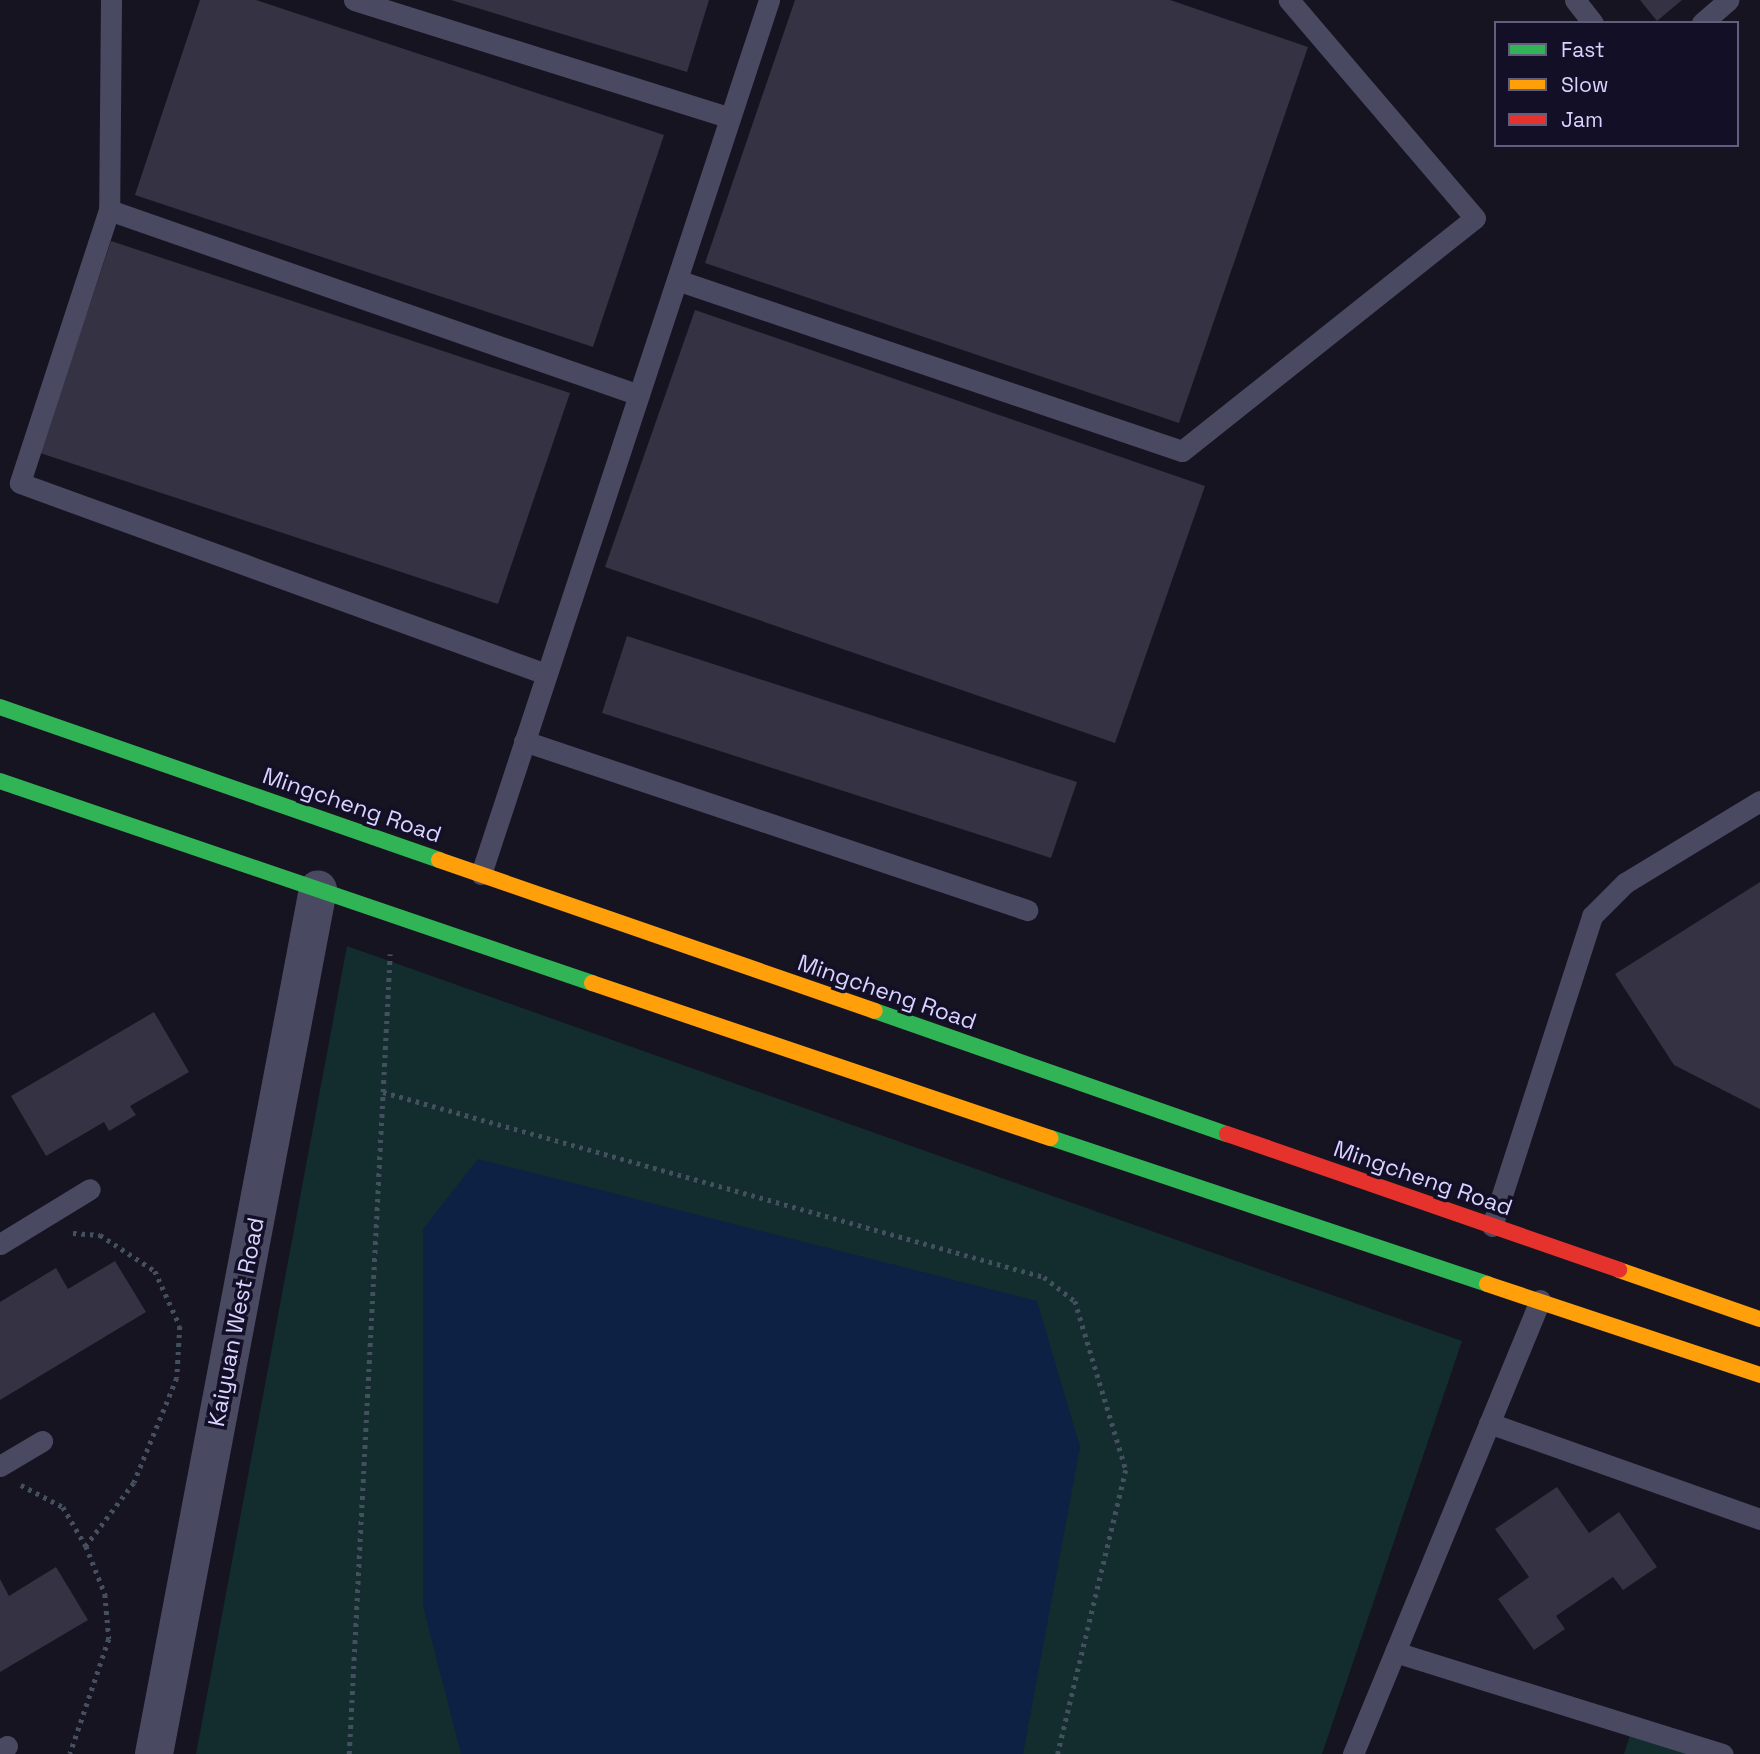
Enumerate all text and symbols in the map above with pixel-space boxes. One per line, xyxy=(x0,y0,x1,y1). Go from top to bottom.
legend xyxy=(1494,21,1739,147)
text: Fast xyxy=(1561,36,1605,63)
text: Slow xyxy=(1561,71,1609,98)
text: Jam xyxy=(1561,106,1603,133)
street label: Mingcheng Road xyxy=(259,761,445,849)
street label: Mingcheng Road xyxy=(794,948,980,1036)
street label: Mingcheng Road xyxy=(1330,1134,1516,1222)
street label: Kaiyuan West Road xyxy=(202,1215,270,1429)

